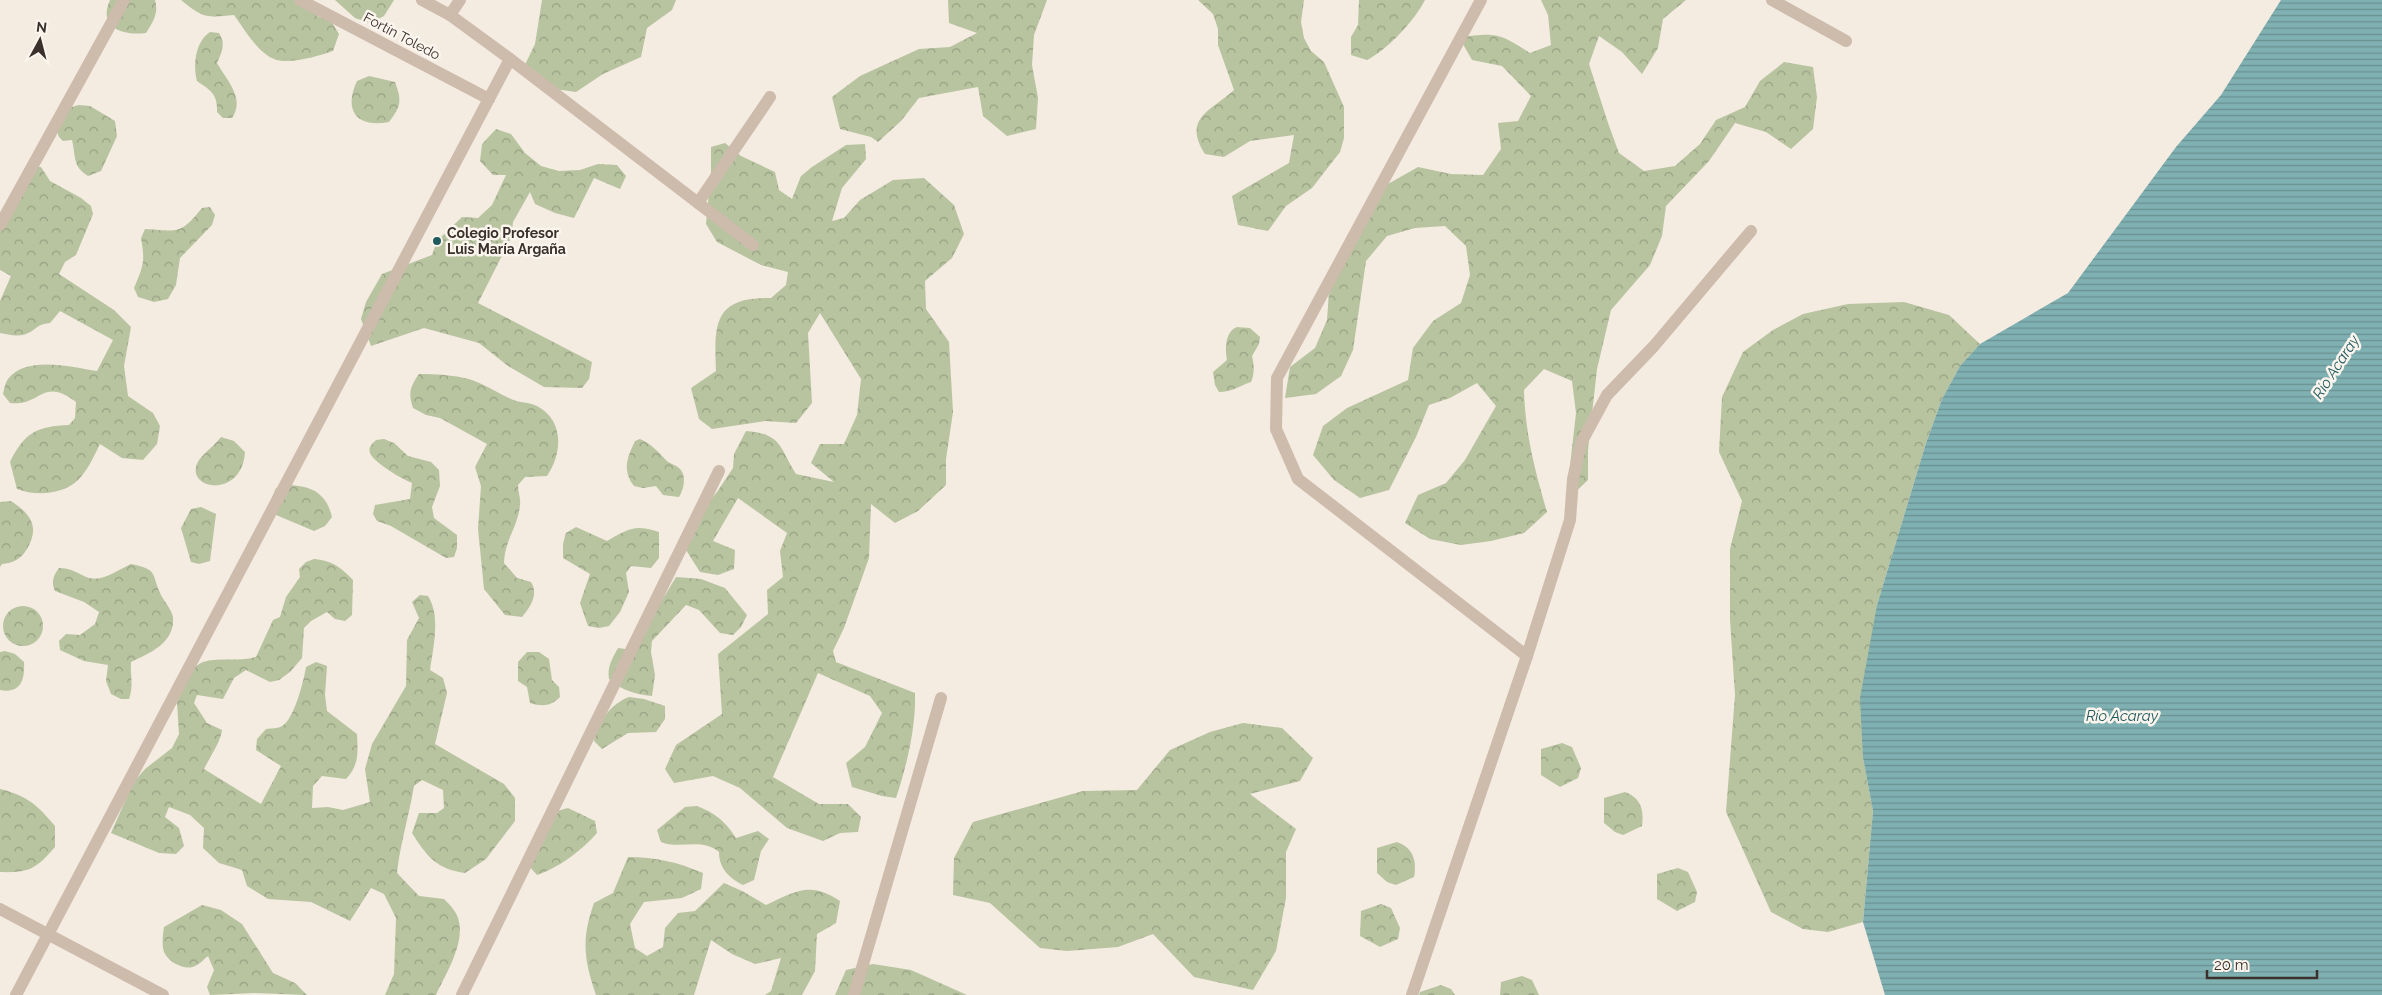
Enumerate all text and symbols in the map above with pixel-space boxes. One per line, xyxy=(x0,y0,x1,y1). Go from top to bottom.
street label: Fortín Toledo xyxy=(361,9,443,63)
north arrow xyxy=(15,15,65,65)
text: N xyxy=(35,19,48,36)
place label: Colegio Profesor Luis María Argaña xyxy=(447,225,566,257)
marker: Colegio Profesor Luis María Argaña xyxy=(431,235,443,247)
water label: Río Acaray xyxy=(2309,331,2364,402)
water label: Río Acaray xyxy=(2086,707,2159,725)
scale bar xyxy=(2207,948,2317,980)
text: 20 m xyxy=(2214,956,2249,974)

